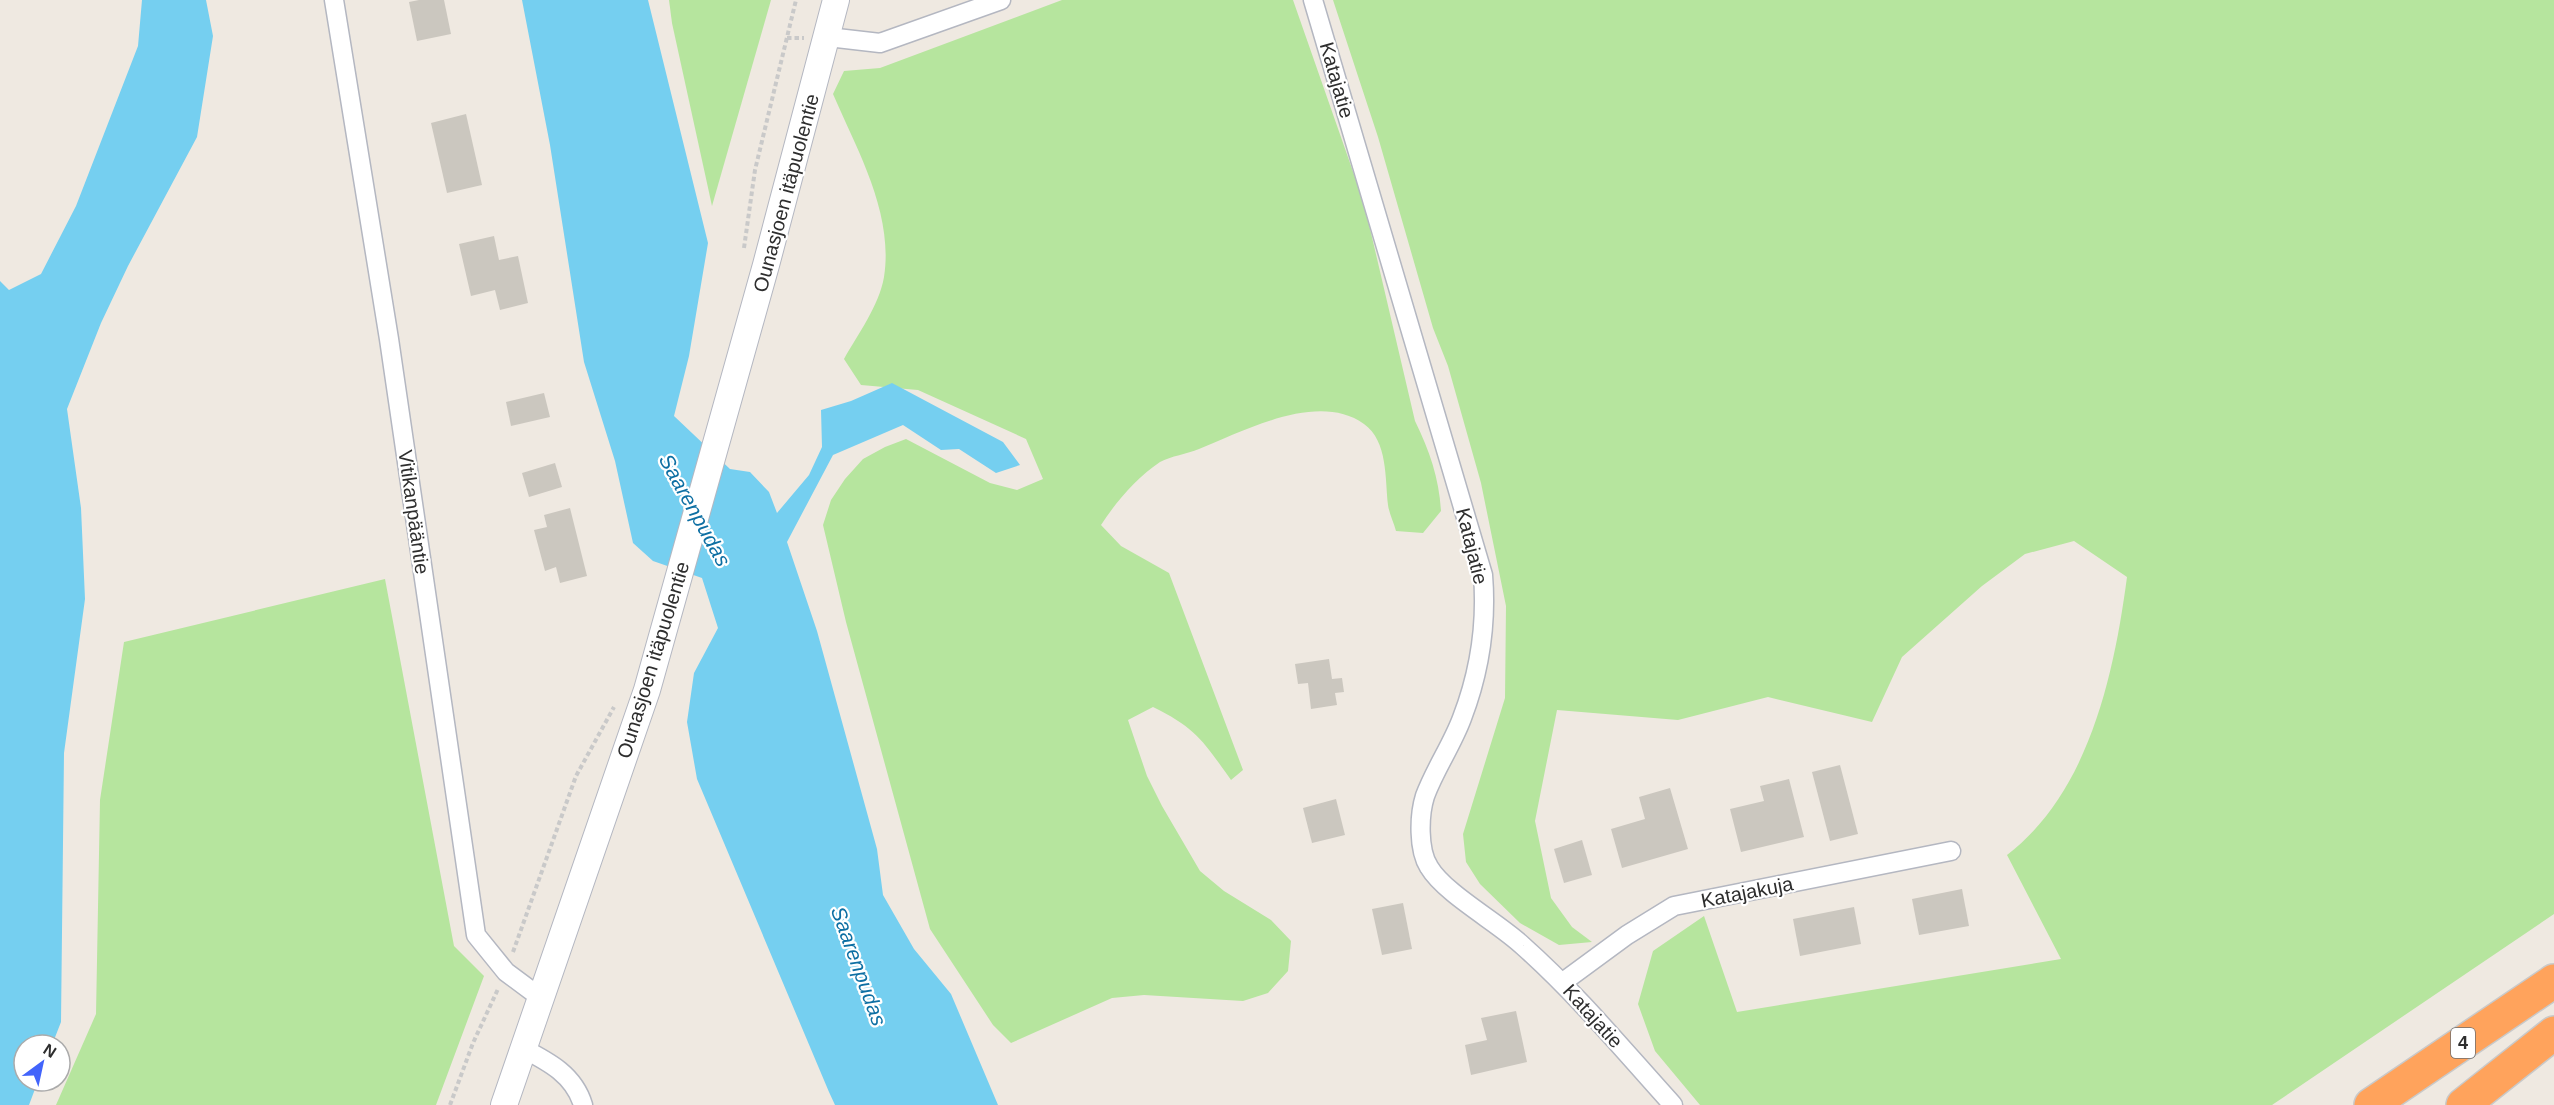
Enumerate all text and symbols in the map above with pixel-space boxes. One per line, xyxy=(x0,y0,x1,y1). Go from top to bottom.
street label: Katajatie xyxy=(1316,40,1358,120)
street label: Ounasjoen itäpuolentie xyxy=(749,91,823,295)
street label: Vitikanpääntie xyxy=(394,448,434,576)
water label: Saarenpudas xyxy=(655,450,736,571)
street label: Katajatie xyxy=(1452,506,1492,586)
street label: Ounasjoen itäpuolentie xyxy=(613,559,693,761)
street label: Katajakuja xyxy=(1699,872,1796,912)
water label: Saarenpudas xyxy=(827,903,891,1029)
street label: Katajatie xyxy=(1559,980,1627,1052)
road number: 4 xyxy=(2451,1028,2475,1058)
north arrow xyxy=(12,1033,72,1093)
text: N xyxy=(40,1041,59,1061)

